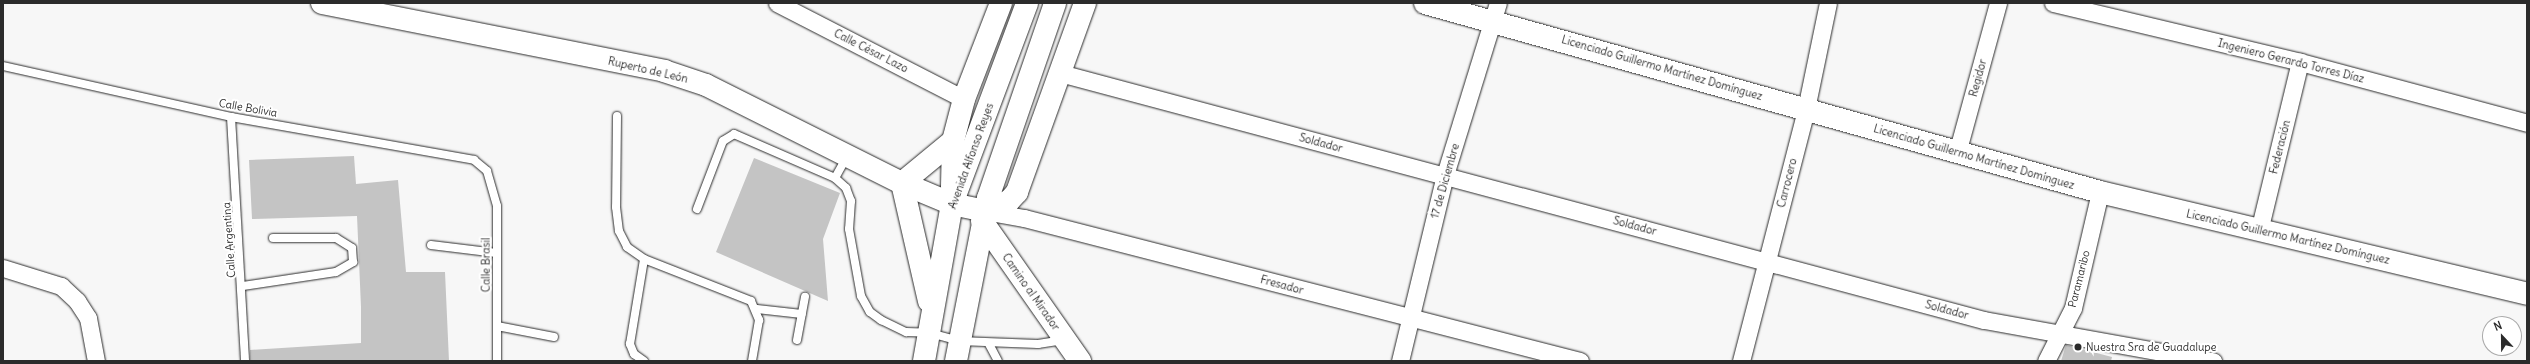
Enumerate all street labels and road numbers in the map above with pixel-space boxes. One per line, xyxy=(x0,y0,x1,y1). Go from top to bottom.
street label: Calle César Lazo xyxy=(832,27,910,75)
street label: Licenciado Guillermo Martínez Domínguez xyxy=(1560,33,1764,103)
street label: Ingeniero Gerardo Torres Díaz xyxy=(2216,36,2366,86)
street label: Ruperto de León xyxy=(607,54,689,86)
street label: Regidor xyxy=(1967,58,1989,98)
street label: Calle Bolivia xyxy=(218,96,278,120)
street label: Avenida Alfonso Reyes xyxy=(946,101,996,211)
street label: Federación xyxy=(2267,119,2293,175)
street label: Licenciado Guillermo Martínez Domínguez xyxy=(1872,122,2076,192)
street label: Soldador xyxy=(1298,131,1344,155)
street label: 17 de Diciembre xyxy=(1428,142,1462,220)
street label: Carrocero xyxy=(1775,157,1799,209)
street label: Calle Argentina xyxy=(220,202,238,278)
street label: Licenciado Guillermo Martínez Domínguez xyxy=(2185,207,2391,267)
street label: Soldador xyxy=(1612,214,1658,238)
street label: Calle Brasil xyxy=(479,238,493,292)
street label: Paramaribo xyxy=(2066,249,2092,309)
street label: Camino al Mirador xyxy=(999,251,1063,333)
street label: Fresador xyxy=(1259,273,1305,297)
street label: Soldador xyxy=(1924,298,1970,322)

